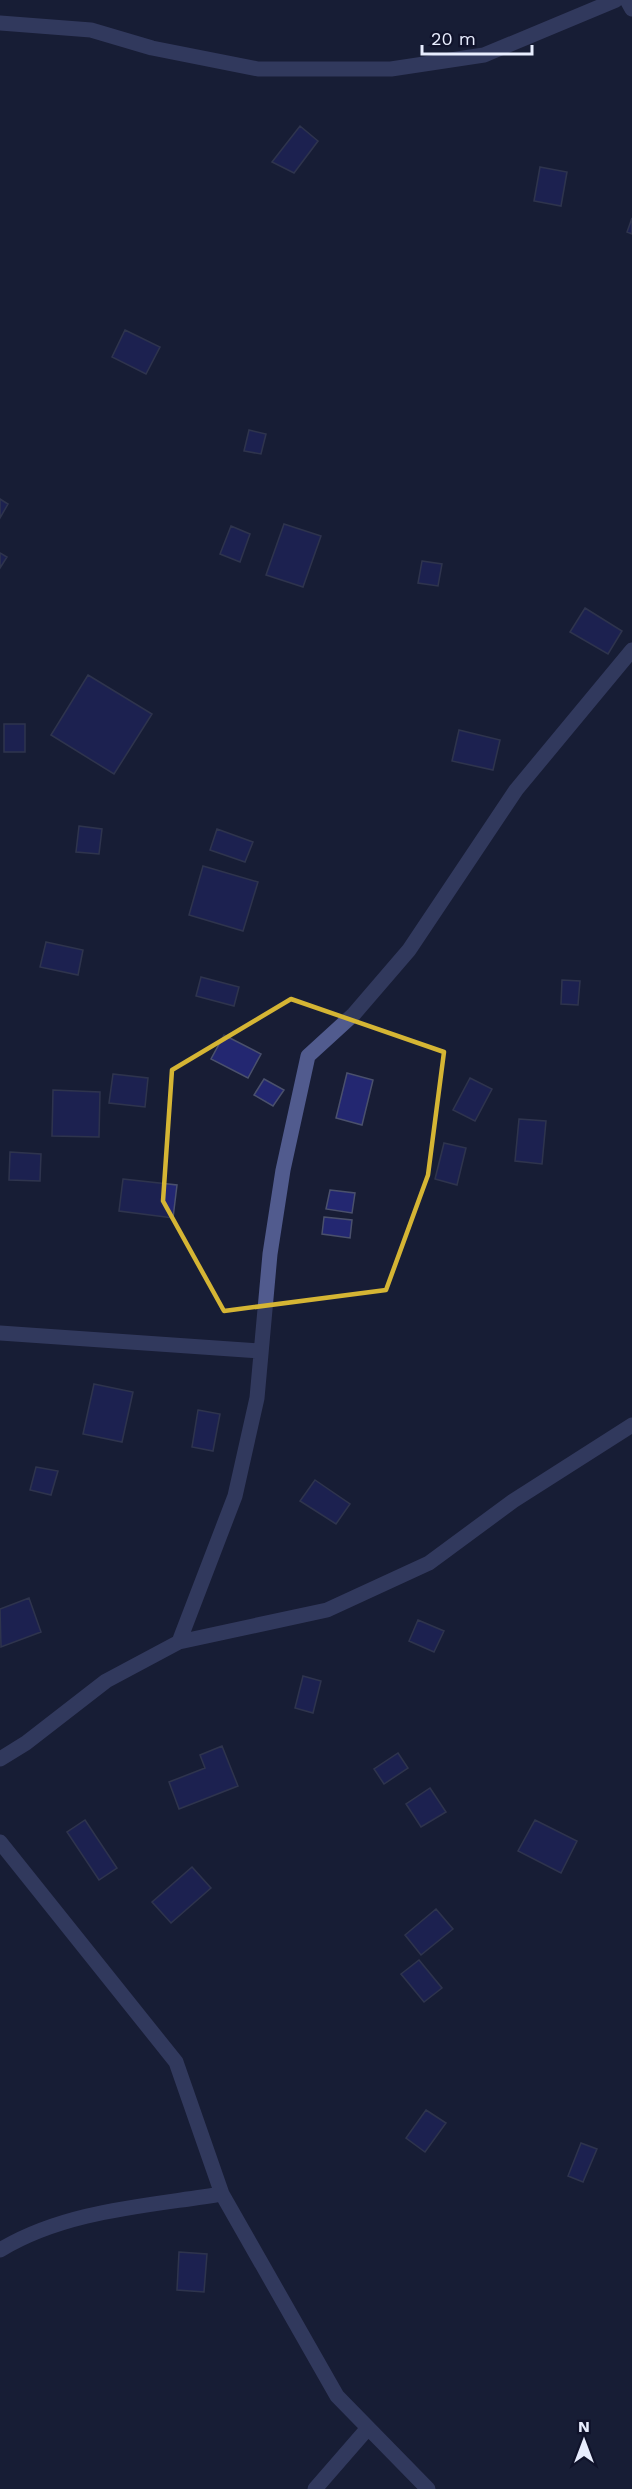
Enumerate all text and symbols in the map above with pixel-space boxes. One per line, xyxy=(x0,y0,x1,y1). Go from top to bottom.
scale bar xyxy=(422,18,532,56)
text: 20 m xyxy=(431,28,476,49)
north arrow xyxy=(554,2411,614,2471)
text: N xyxy=(578,2417,590,2436)

